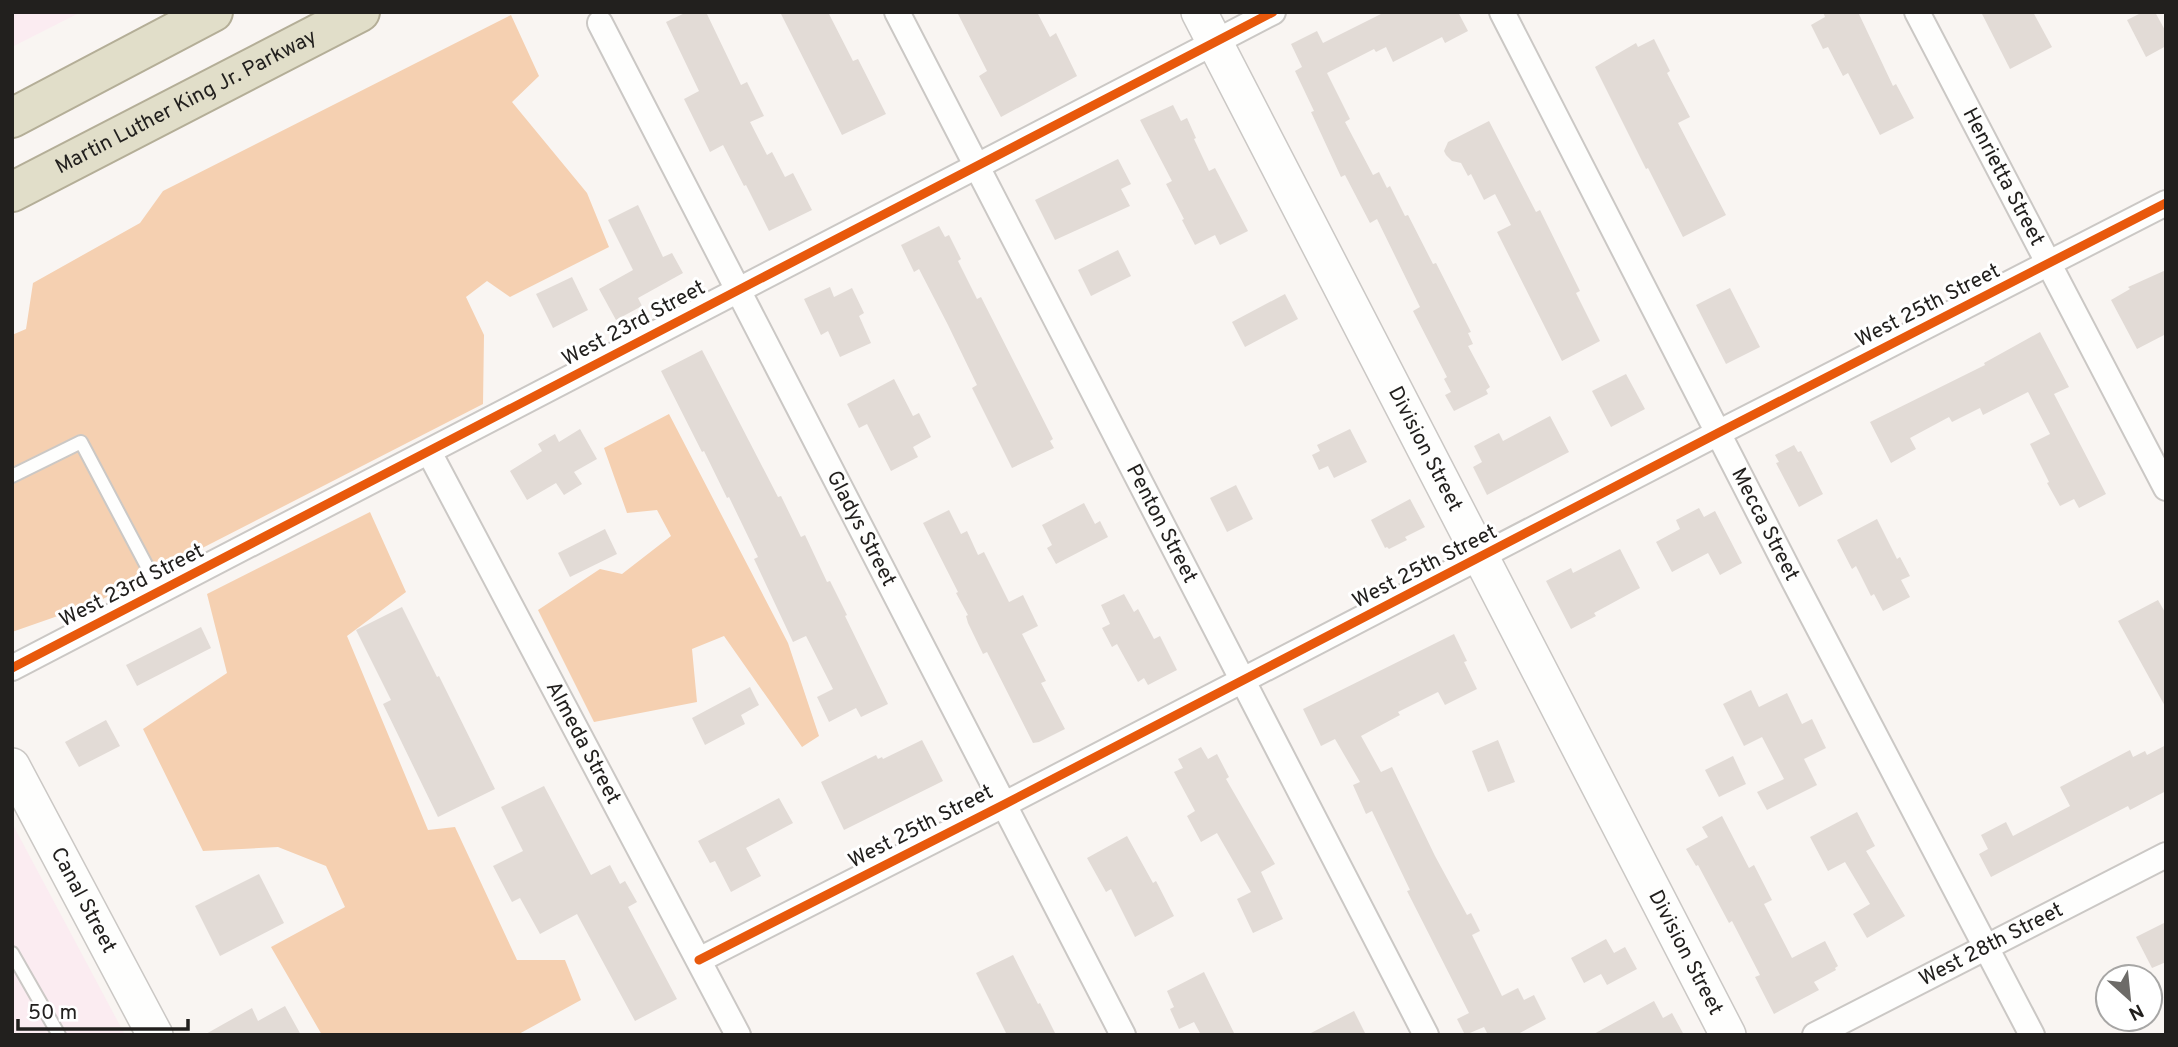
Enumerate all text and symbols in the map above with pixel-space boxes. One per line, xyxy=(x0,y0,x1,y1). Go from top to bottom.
street label: Martin Luther King Jr. Parkway xyxy=(51,23,321,181)
street label: Henrietta Street xyxy=(1956,103,2050,250)
street label: West 25th Street xyxy=(1851,258,2005,354)
street label: West 23rd Street xyxy=(558,275,710,373)
street label: Division Street xyxy=(1381,382,1469,516)
street label: Penton Street xyxy=(1120,460,1203,588)
street label: Mecca Street xyxy=(1725,463,1805,586)
street label: Gladys Street xyxy=(820,466,902,591)
street label: West 25th Street xyxy=(1348,519,1502,615)
street label: West 23rd Street xyxy=(55,538,209,634)
street label: Almeda Street xyxy=(539,677,627,809)
street label: West 25th Street xyxy=(844,779,998,875)
street label: Canal Street xyxy=(44,843,123,958)
street label: Division Street xyxy=(1642,886,1729,1020)
street label: West 28th Street xyxy=(1915,897,2068,993)
north arrow xyxy=(2094,963,2164,1033)
scale bar xyxy=(18,988,187,1032)
text: N xyxy=(2124,998,2147,1025)
text: 50 m xyxy=(28,1000,77,1027)

